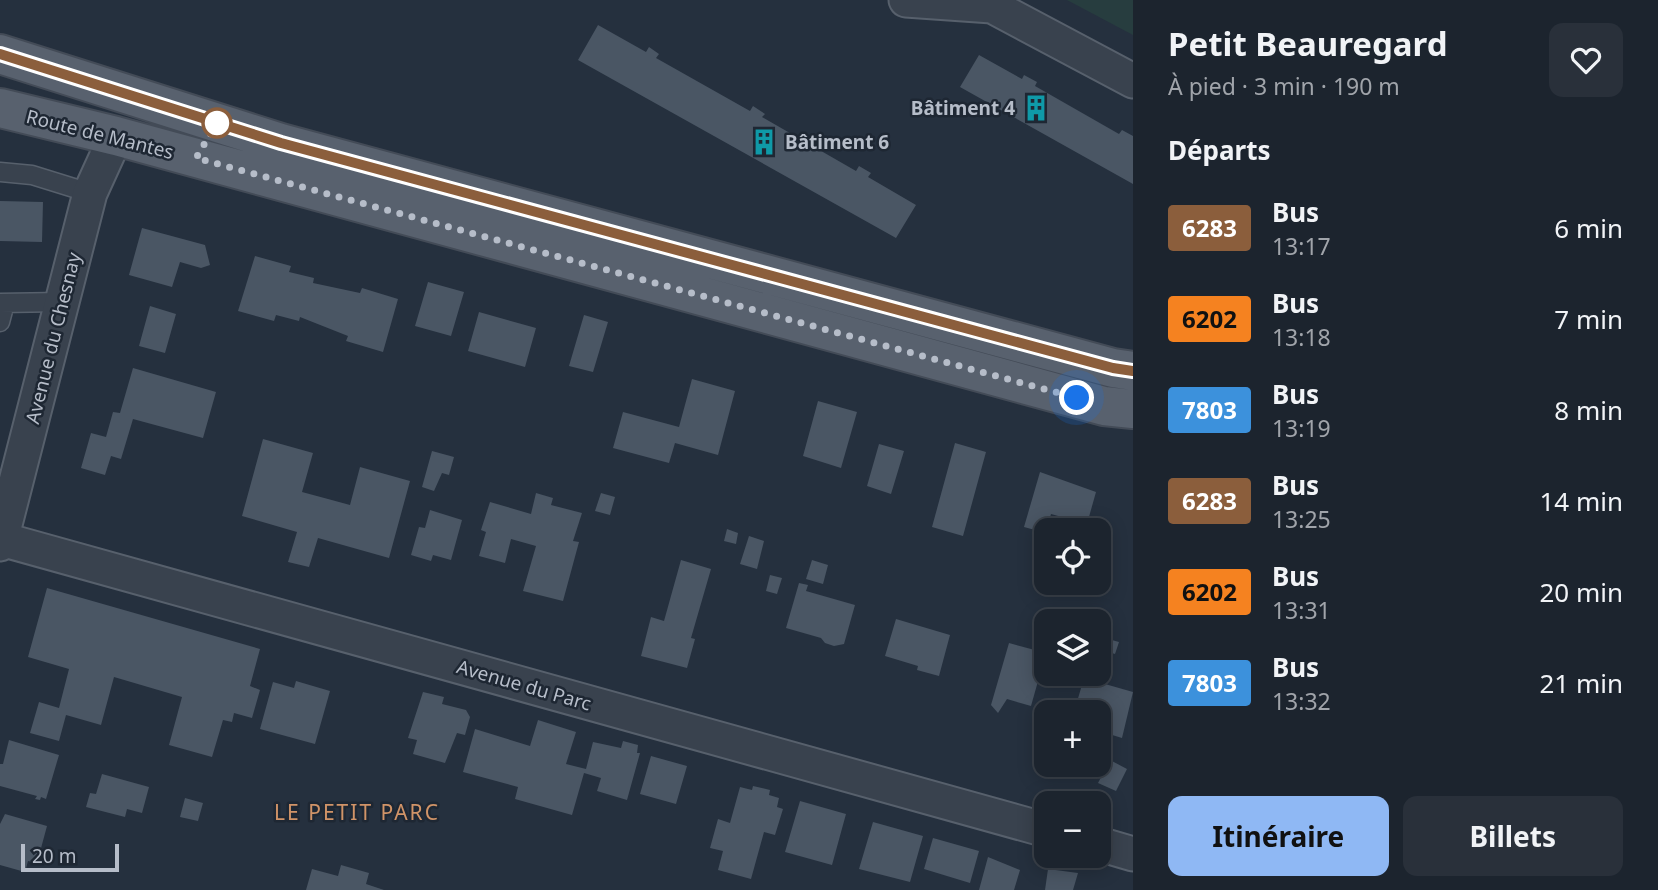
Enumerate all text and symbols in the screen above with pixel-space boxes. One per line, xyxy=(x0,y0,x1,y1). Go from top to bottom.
text: Petit Beauregard xyxy=(1168,21,1448,66)
button: heart xyxy=(1549,23,1623,97)
text: À pied · 3 min · 190 m xyxy=(1168,70,1400,102)
building icon: Bâtiment 4 xyxy=(1021,93,1051,123)
place label: Bâtiment 4 xyxy=(911,95,1015,121)
street label: Route de Mantes xyxy=(23,103,177,165)
unlabelled marker xyxy=(202,108,232,138)
building icon: Bâtiment 6 xyxy=(749,127,779,157)
place label: Bâtiment 6 xyxy=(785,129,889,155)
text: Départs xyxy=(1168,132,1271,168)
text: Bus xyxy=(1272,194,1319,230)
text: 6 min xyxy=(1554,210,1623,246)
text: 6283 xyxy=(1182,211,1237,244)
text: 13:17 xyxy=(1272,230,1331,262)
street label: Avenue du Chesnay xyxy=(19,249,87,426)
text: Bus xyxy=(1272,285,1319,321)
text: 7 min xyxy=(1554,301,1623,337)
text: 6202 xyxy=(1182,302,1237,335)
text: 13:18 xyxy=(1272,321,1331,353)
text: Bus xyxy=(1272,376,1319,412)
your location xyxy=(1059,380,1094,415)
text: 8 min xyxy=(1554,392,1623,428)
text: 7803 xyxy=(1182,393,1237,426)
text: 13:19 xyxy=(1272,412,1331,444)
text: Bus xyxy=(1272,467,1319,503)
text: 14 min xyxy=(1539,483,1623,519)
text: 6283 xyxy=(1182,484,1237,517)
text: 13:25 xyxy=(1272,503,1331,535)
map controls xyxy=(1034,518,1111,868)
button: locate xyxy=(1034,518,1111,595)
text: Bus xyxy=(1272,558,1319,594)
text: 20 min xyxy=(1539,574,1623,610)
text: 6202 xyxy=(1182,575,1237,608)
text: 13:31 xyxy=(1272,594,1331,626)
button: layers xyxy=(1034,609,1111,686)
text: Bus xyxy=(1272,649,1319,685)
street label: Avenue du Parc xyxy=(454,653,594,717)
text: 21 min xyxy=(1539,665,1623,701)
text: 7803 xyxy=(1182,666,1237,699)
text: 13:32 xyxy=(1272,685,1331,717)
button: + xyxy=(1034,700,1111,777)
button: − xyxy=(1034,791,1111,868)
button: Itinéraire xyxy=(1168,796,1389,876)
button: Billets xyxy=(1403,796,1623,876)
district label: LE PETIT PARC xyxy=(274,798,440,826)
scale bar xyxy=(21,841,119,873)
text: 20 m xyxy=(32,843,76,869)

